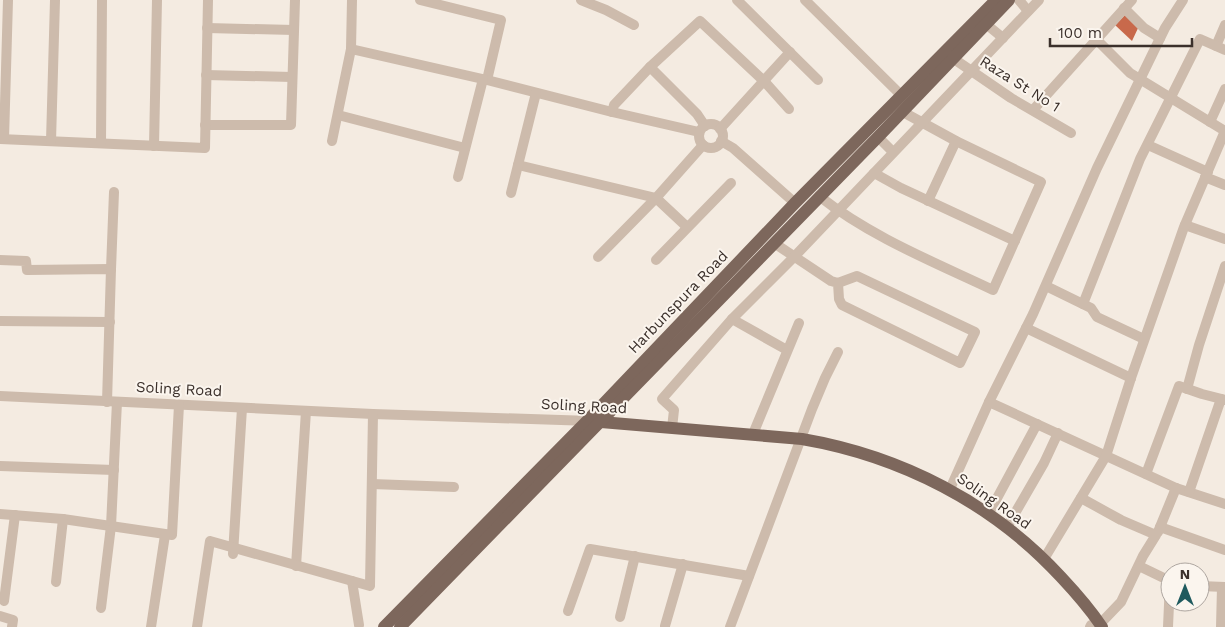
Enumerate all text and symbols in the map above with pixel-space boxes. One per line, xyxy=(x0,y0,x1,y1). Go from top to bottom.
scale bar xyxy=(1050,15,1192,47)
text: 100 m xyxy=(1058,24,1102,42)
street label: Raza St No 1 xyxy=(977,52,1063,116)
street label: Harbunspura Road xyxy=(624,247,732,357)
street label: Soling Road xyxy=(135,378,223,400)
street label: Soling Road xyxy=(540,395,628,417)
street label: Soling Road xyxy=(954,469,1034,533)
north arrow xyxy=(1160,562,1210,612)
text: N xyxy=(1180,566,1190,582)

